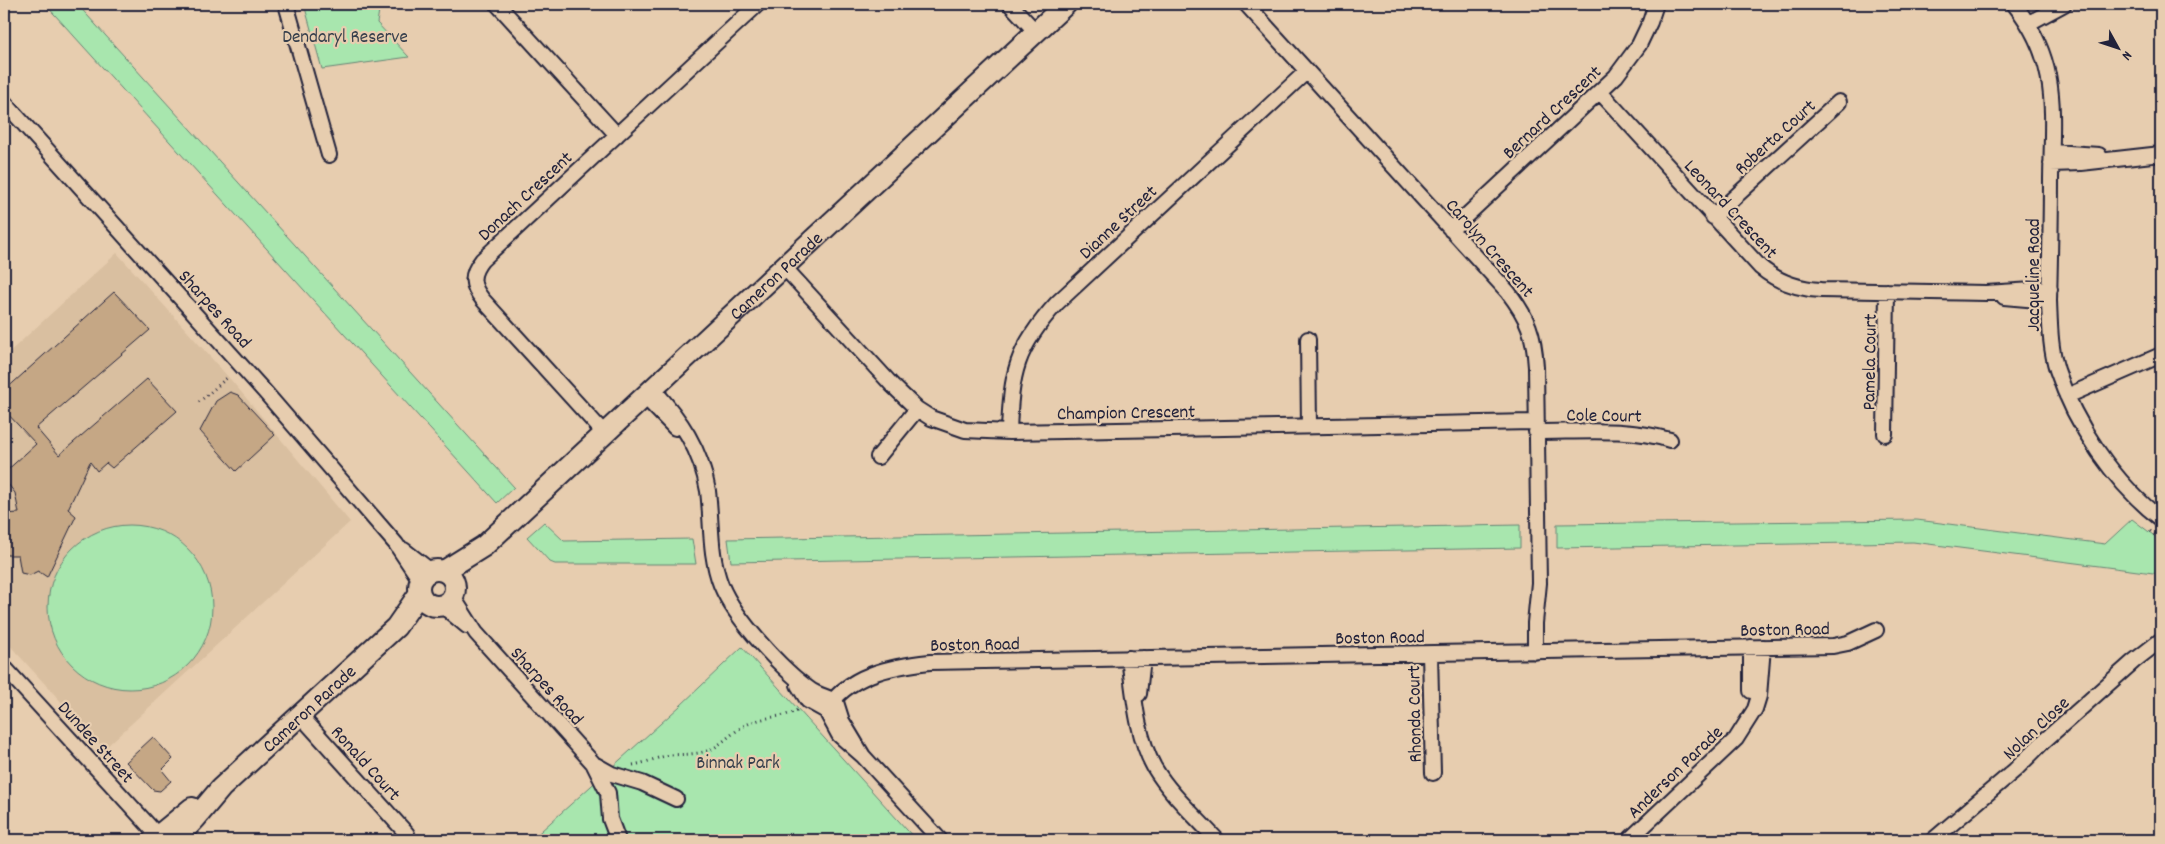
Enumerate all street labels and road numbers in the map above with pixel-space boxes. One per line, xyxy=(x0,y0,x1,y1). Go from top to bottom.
street label: Bernard Crescent xyxy=(1498,60,1609,167)
street label: Roberta Court xyxy=(1730,95,1823,183)
street label: Donach Crescent xyxy=(473,146,580,249)
street label: Leonard Crescent xyxy=(1676,155,1783,266)
street label: Dianne Street xyxy=(1074,180,1165,267)
street label: Carolyn Crescent xyxy=(1438,194,1539,305)
street label: Jacqueline Road xyxy=(2022,218,2049,332)
street label: Cameron Parade xyxy=(725,227,830,328)
street label: Sharpes Road xyxy=(171,265,256,356)
street label: Pamela Court xyxy=(1857,313,1886,411)
street label: Champion Crescent xyxy=(1057,400,1196,429)
street label: Cole Court xyxy=(1566,403,1642,432)
street label: Boston Road xyxy=(1740,617,1830,646)
street label: Boston Road xyxy=(1335,625,1425,654)
street label: Boston Road xyxy=(930,632,1020,661)
street label: Sharpes Road xyxy=(503,642,588,733)
street label: Cameron Parade xyxy=(258,660,364,761)
street label: Rhonda Court xyxy=(1402,665,1431,763)
street label: Nolan Close xyxy=(1998,691,2077,768)
street label: Dundee Street xyxy=(50,696,139,791)
street label: Ronald Court xyxy=(323,721,406,808)
street label: Anderson Parade xyxy=(1623,721,1730,826)

